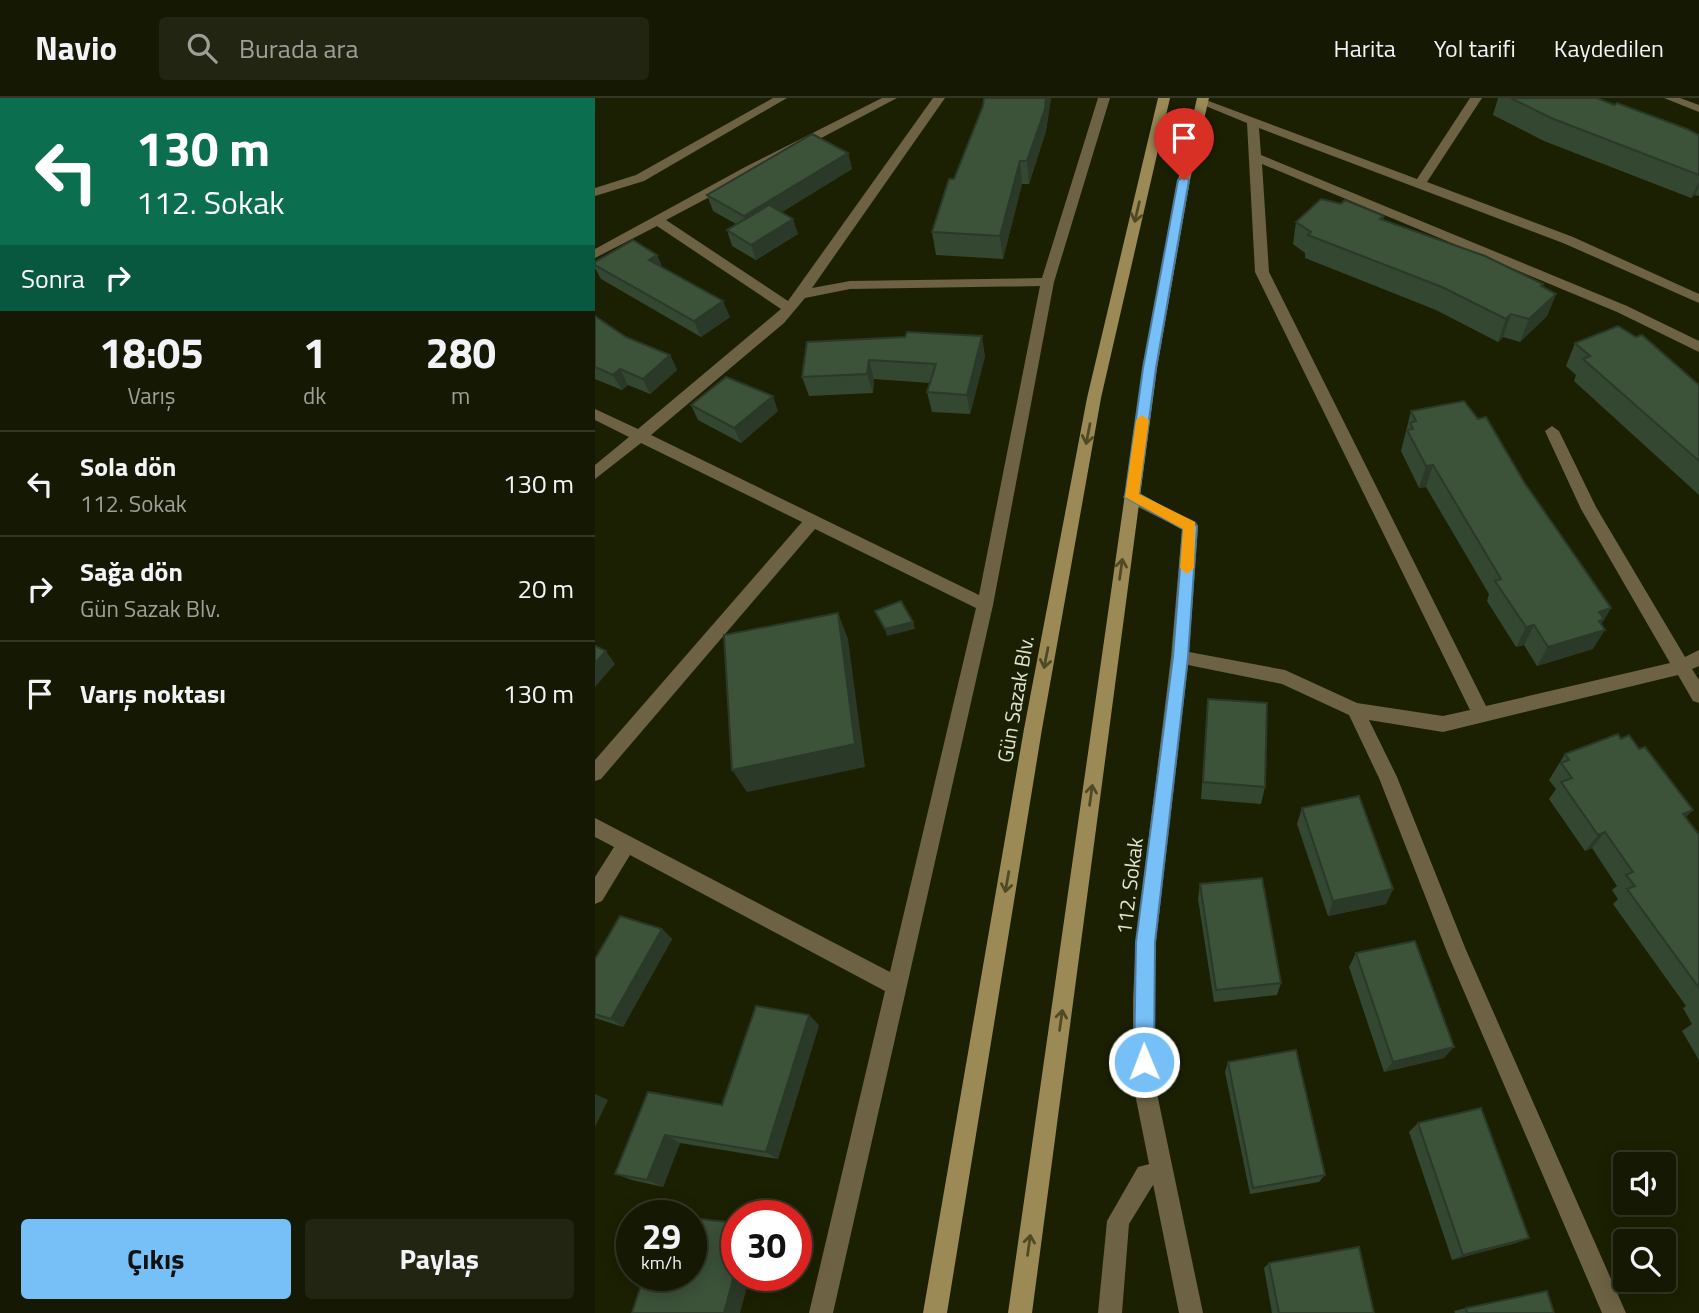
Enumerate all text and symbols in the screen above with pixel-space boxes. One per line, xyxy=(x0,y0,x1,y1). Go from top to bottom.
search box xyxy=(159,17,649,80)
text: Navio xyxy=(35,23,117,73)
icon: search xyxy=(183,29,221,67)
text: Burada ara xyxy=(239,29,358,68)
text: Harita xyxy=(1334,30,1396,66)
text: Yol tarifi xyxy=(1434,30,1516,66)
text: Kaydedilen xyxy=(1554,30,1664,66)
pin xyxy=(1154,108,1214,180)
text: 130 m xyxy=(136,110,270,185)
icon: arrive xyxy=(1165,119,1203,157)
icon: left xyxy=(21,126,112,217)
text: 112. Sokak xyxy=(136,178,285,226)
one-way arrow xyxy=(1130,200,1144,223)
text: Sonra xyxy=(21,259,85,298)
icon: right xyxy=(99,259,137,297)
text: 18:05 xyxy=(99,320,204,384)
text: 1 xyxy=(303,320,326,384)
text: 280 xyxy=(425,320,496,384)
text: Varış xyxy=(127,378,175,413)
text: dk xyxy=(303,378,326,413)
text: m xyxy=(451,378,470,413)
one-way arrow xyxy=(1080,422,1094,445)
text: Sola dön xyxy=(80,447,177,486)
text: 130 m xyxy=(503,464,574,503)
icon: left xyxy=(21,465,59,503)
text: 112. Sokak xyxy=(80,486,187,521)
text: Sağa dön xyxy=(80,552,183,591)
one-way arrow xyxy=(1115,558,1128,581)
text: 20 m xyxy=(517,569,574,608)
icon: right xyxy=(21,570,59,608)
text: Gün Sazak Blv. xyxy=(80,591,221,626)
street label: Gün Sazak Blv. xyxy=(988,633,1042,765)
one-way arrow xyxy=(1039,646,1052,669)
text: Varış noktası xyxy=(80,674,226,713)
text: 130 m xyxy=(503,674,574,713)
icon: arrive xyxy=(21,675,59,713)
one-way arrow xyxy=(1084,784,1097,806)
street label: 112. Sokak xyxy=(1107,836,1151,936)
one-way arrow xyxy=(1000,870,1013,893)
one-way arrow xyxy=(1055,1009,1068,1032)
position arrow xyxy=(1107,1025,1181,1099)
map controls xyxy=(1613,1152,1676,1292)
button: sound xyxy=(1613,1152,1676,1215)
speed limit sign: 30 xyxy=(721,1200,812,1291)
text: 29 xyxy=(642,1209,681,1263)
button: Çıkış xyxy=(21,1219,291,1299)
button: Paylaş xyxy=(305,1219,574,1299)
button: search xyxy=(1613,1229,1676,1292)
one-way arrow xyxy=(1023,1235,1036,1257)
text: km/h xyxy=(641,1249,682,1276)

